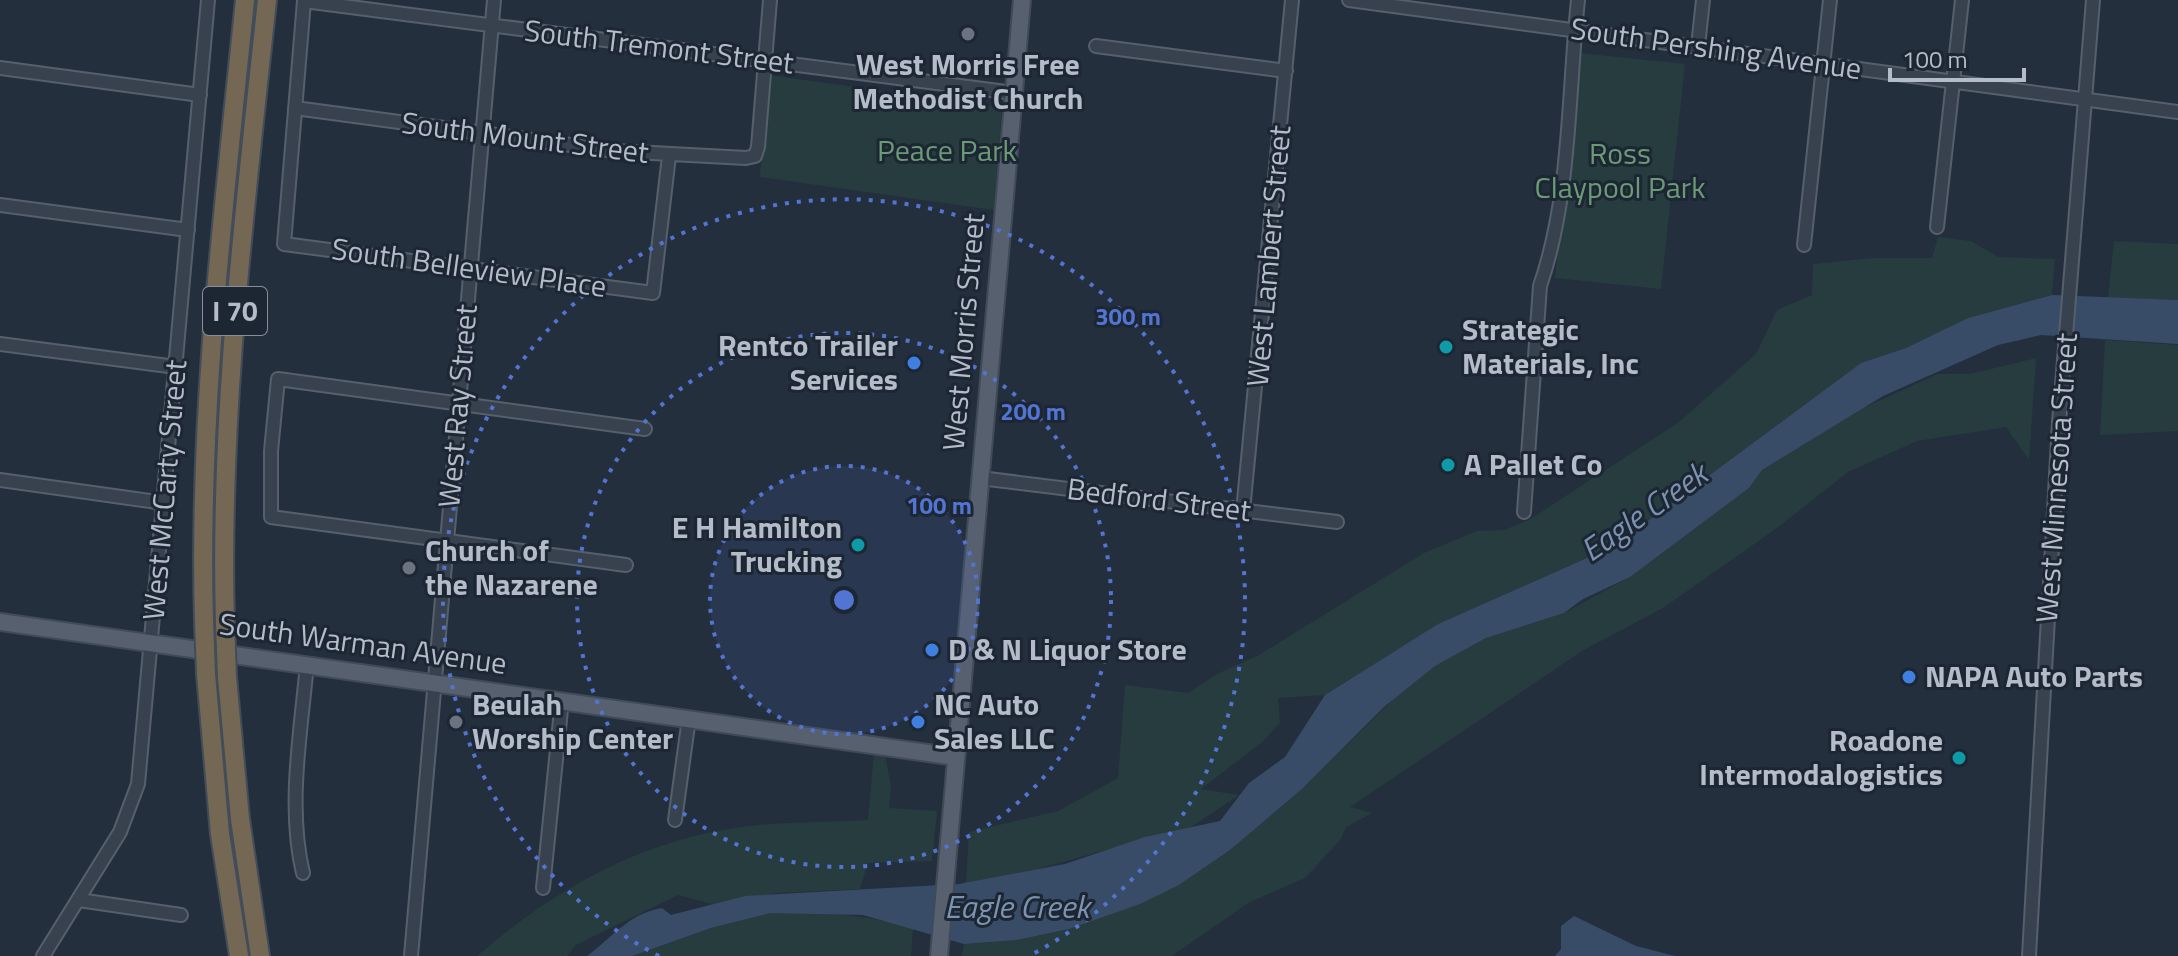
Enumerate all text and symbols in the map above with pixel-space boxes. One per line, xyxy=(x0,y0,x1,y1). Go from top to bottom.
street label: South Pershing Avenue xyxy=(1568,5,1864,91)
street label: South Tremont Street xyxy=(522,7,797,85)
marker: West Morris Free Methodist Church xyxy=(959,25,977,43)
scale bar xyxy=(1890,32,2024,82)
place label: West Morris Free Methodist Church xyxy=(853,41,1083,121)
text: 100 m xyxy=(1902,41,1968,77)
street label: South Mount Street xyxy=(399,99,652,175)
street label: West Lambert Street xyxy=(1234,123,1302,389)
park label: Peace Park xyxy=(877,127,1017,173)
park label: Ross Claypool Park xyxy=(1534,130,1706,210)
street label: West Morris Street xyxy=(930,211,996,453)
street label: South Belleview Place xyxy=(329,225,609,309)
road number: I 70 xyxy=(203,287,267,335)
text: 300 m xyxy=(1095,298,1161,334)
street label: West Ray Street xyxy=(425,302,489,510)
place label: Strategic Materials, Inc xyxy=(1462,306,1639,386)
place label: Rentco Trailer Services xyxy=(718,322,898,402)
street label: West Minnesota Street xyxy=(2023,331,2089,624)
marker: Strategic Materials, Inc xyxy=(1437,338,1455,356)
marker: Rentco Trailer Services xyxy=(905,354,923,372)
street label: West McCarty Street xyxy=(130,357,198,622)
text: 200 m xyxy=(1000,393,1066,429)
place label: A Pallet Co xyxy=(1464,441,1603,487)
water label: Eagle Creek xyxy=(1570,448,1720,572)
marker: A Pallet Co xyxy=(1439,456,1457,474)
street label: Bedford Street xyxy=(1065,465,1254,533)
text: 100 m xyxy=(906,487,972,523)
place label: E H Hamilton Trucking xyxy=(672,504,842,584)
place label: Church of the Nazarene xyxy=(425,527,598,607)
marker: E H Hamilton Trucking xyxy=(849,536,867,554)
marker: Church of the Nazarene xyxy=(400,559,418,577)
centre of rings xyxy=(830,586,858,614)
street label: South Warman Avenue xyxy=(217,600,510,686)
place label: D & N Liquor Store xyxy=(948,626,1187,672)
marker: D & N Liquor Store xyxy=(923,641,941,659)
place label: NAPA Auto Parts xyxy=(1925,653,2143,699)
marker: NAPA Auto Parts xyxy=(1900,668,1918,686)
place label: Beulah Worship Center xyxy=(472,681,673,761)
place label: NC Auto Sales LLC xyxy=(934,681,1054,761)
marker: Beulah Worship Center xyxy=(447,713,465,731)
marker: NC Auto Sales LLC xyxy=(909,713,927,731)
place label: Roadone Intermodalogistics xyxy=(1699,717,1943,797)
marker: Roadone Intermodalogistics xyxy=(1950,749,1968,767)
water label: Eagle Creek xyxy=(944,882,1093,930)

